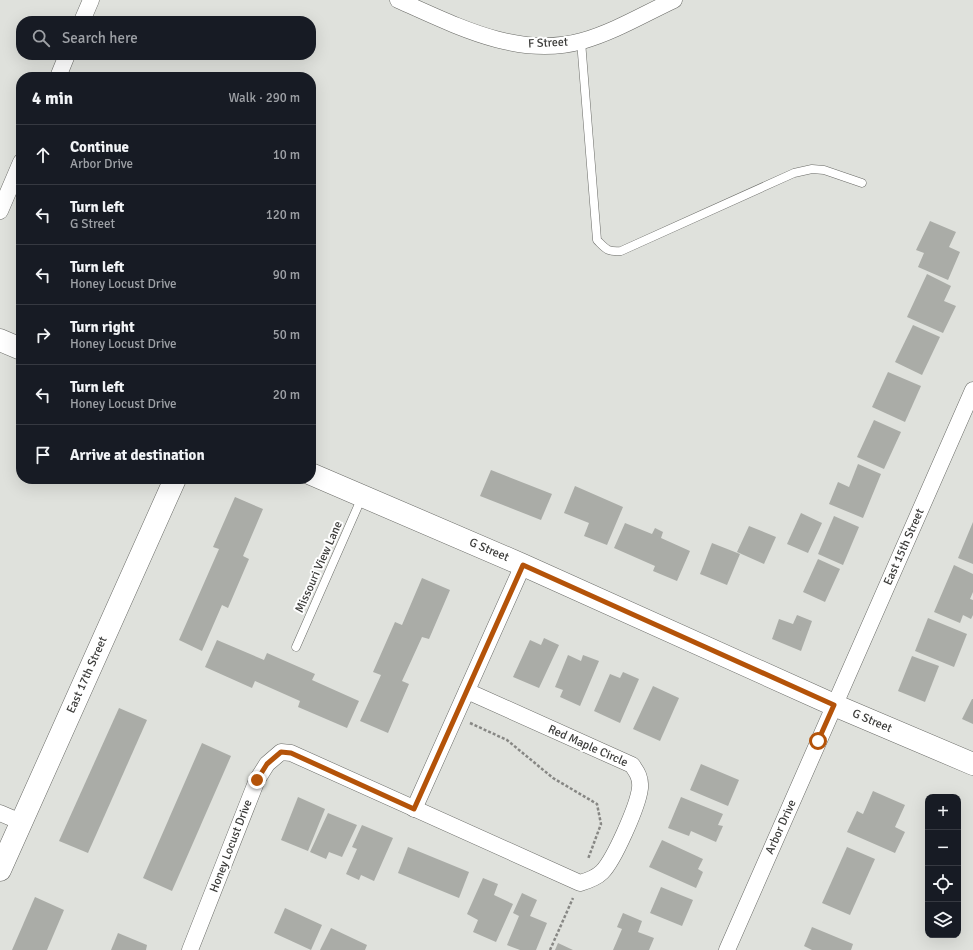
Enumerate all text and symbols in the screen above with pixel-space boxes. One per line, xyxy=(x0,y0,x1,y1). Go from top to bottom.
search box xyxy=(16,16,316,60)
icon: search xyxy=(30,27,52,49)
text: Search here xyxy=(62,29,138,47)
street label: F Street xyxy=(528,34,568,52)
text: 4 min xyxy=(32,88,73,109)
text: Walk · 290 m xyxy=(229,90,300,106)
text: Continue xyxy=(70,138,129,156)
icon: ahead xyxy=(32,144,54,166)
text: 10 m xyxy=(273,147,300,163)
text: Arbor Drive xyxy=(70,156,133,172)
text: Turn left xyxy=(70,198,124,216)
icon: left xyxy=(32,204,54,226)
text: 120 m xyxy=(266,207,300,223)
text: G Street xyxy=(70,216,115,232)
text: Turn left xyxy=(70,258,124,276)
icon: left xyxy=(32,264,54,286)
text: 90 m xyxy=(273,267,300,283)
text: Honey Locust Drive xyxy=(70,276,177,292)
text: Turn right xyxy=(70,318,135,336)
icon: right xyxy=(32,324,54,346)
text: 50 m xyxy=(273,327,300,343)
text: Honey Locust Drive xyxy=(70,336,177,352)
text: Turn left xyxy=(70,378,124,396)
icon: left xyxy=(32,384,54,406)
text: 20 m xyxy=(273,387,300,403)
text: Honey Locust Drive xyxy=(70,396,177,412)
icon: arrive xyxy=(32,444,54,466)
text: Arrive at destination xyxy=(70,446,205,464)
street label: East 15th Street xyxy=(880,506,928,588)
street label: Missouri View Lane xyxy=(292,519,346,615)
street label: G Street xyxy=(467,535,511,565)
street label: East 17th Street xyxy=(63,634,111,716)
street label: G Street xyxy=(850,706,894,736)
street label: Red Maple Circle xyxy=(546,722,630,770)
route start xyxy=(809,732,827,750)
route end xyxy=(248,771,266,789)
map controls xyxy=(925,794,961,938)
button: + xyxy=(925,794,961,830)
street label: Honey Locust Drive xyxy=(206,797,256,895)
street label: Arbor Drive xyxy=(762,797,800,857)
button: − xyxy=(925,830,961,866)
button: locate xyxy=(925,866,961,902)
button: layers xyxy=(925,902,961,938)

